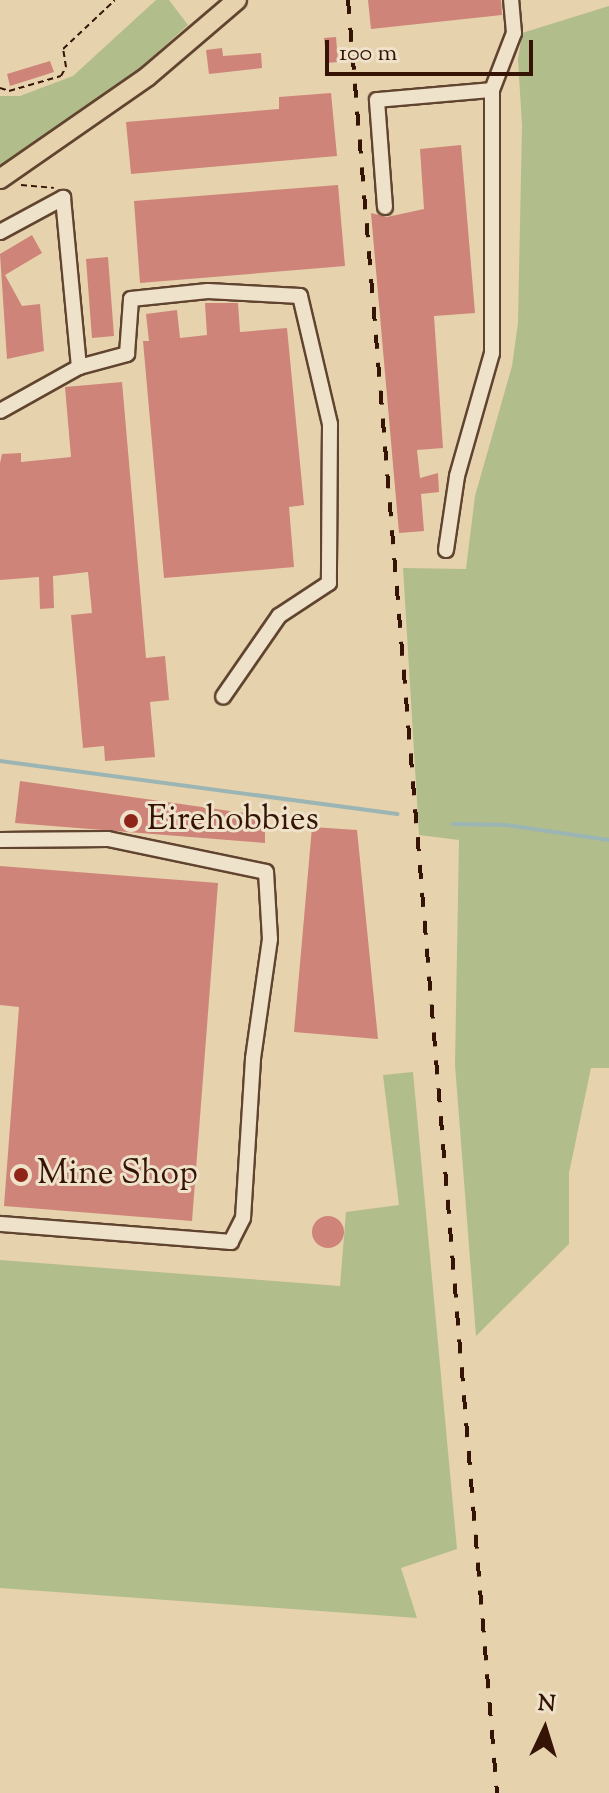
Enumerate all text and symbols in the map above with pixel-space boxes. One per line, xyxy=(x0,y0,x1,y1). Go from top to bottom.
scale bar xyxy=(329,24,537,74)
text: 100 m xyxy=(339,37,397,71)
place label: Eirehobbies xyxy=(147,801,319,841)
marker: Eirehobbies xyxy=(122,812,140,830)
place label: Mine Shop xyxy=(37,1155,198,1195)
marker: Mine Shop xyxy=(12,1166,30,1184)
text: N xyxy=(537,1688,557,1722)
north arrow xyxy=(505,1689,585,1769)

